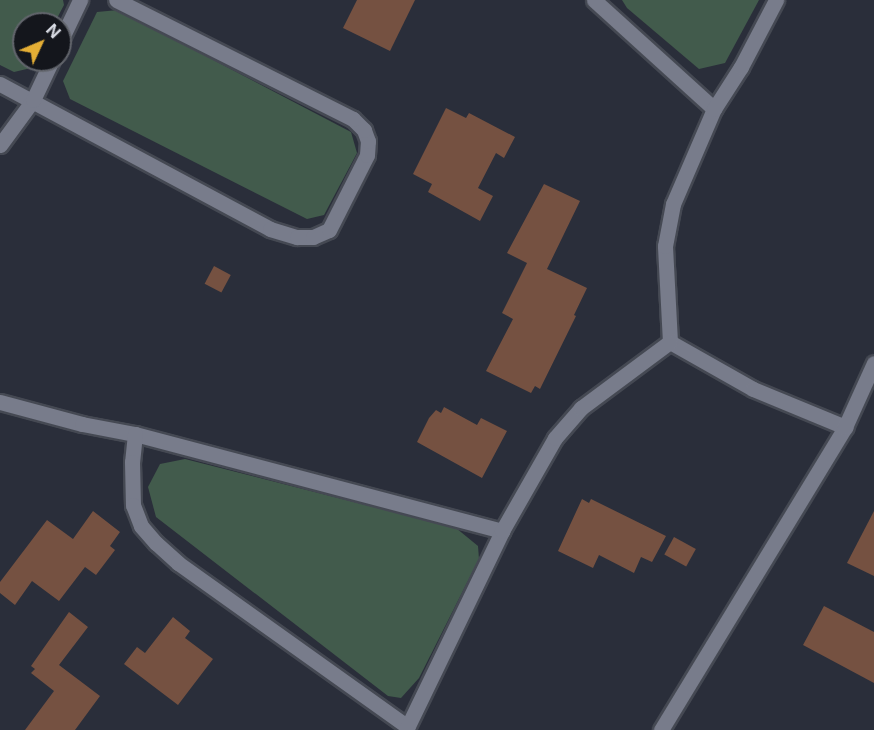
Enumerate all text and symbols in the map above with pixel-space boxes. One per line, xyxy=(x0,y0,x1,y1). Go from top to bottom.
north arrow xyxy=(12,12,72,72)
text: N xyxy=(42,20,65,42)

